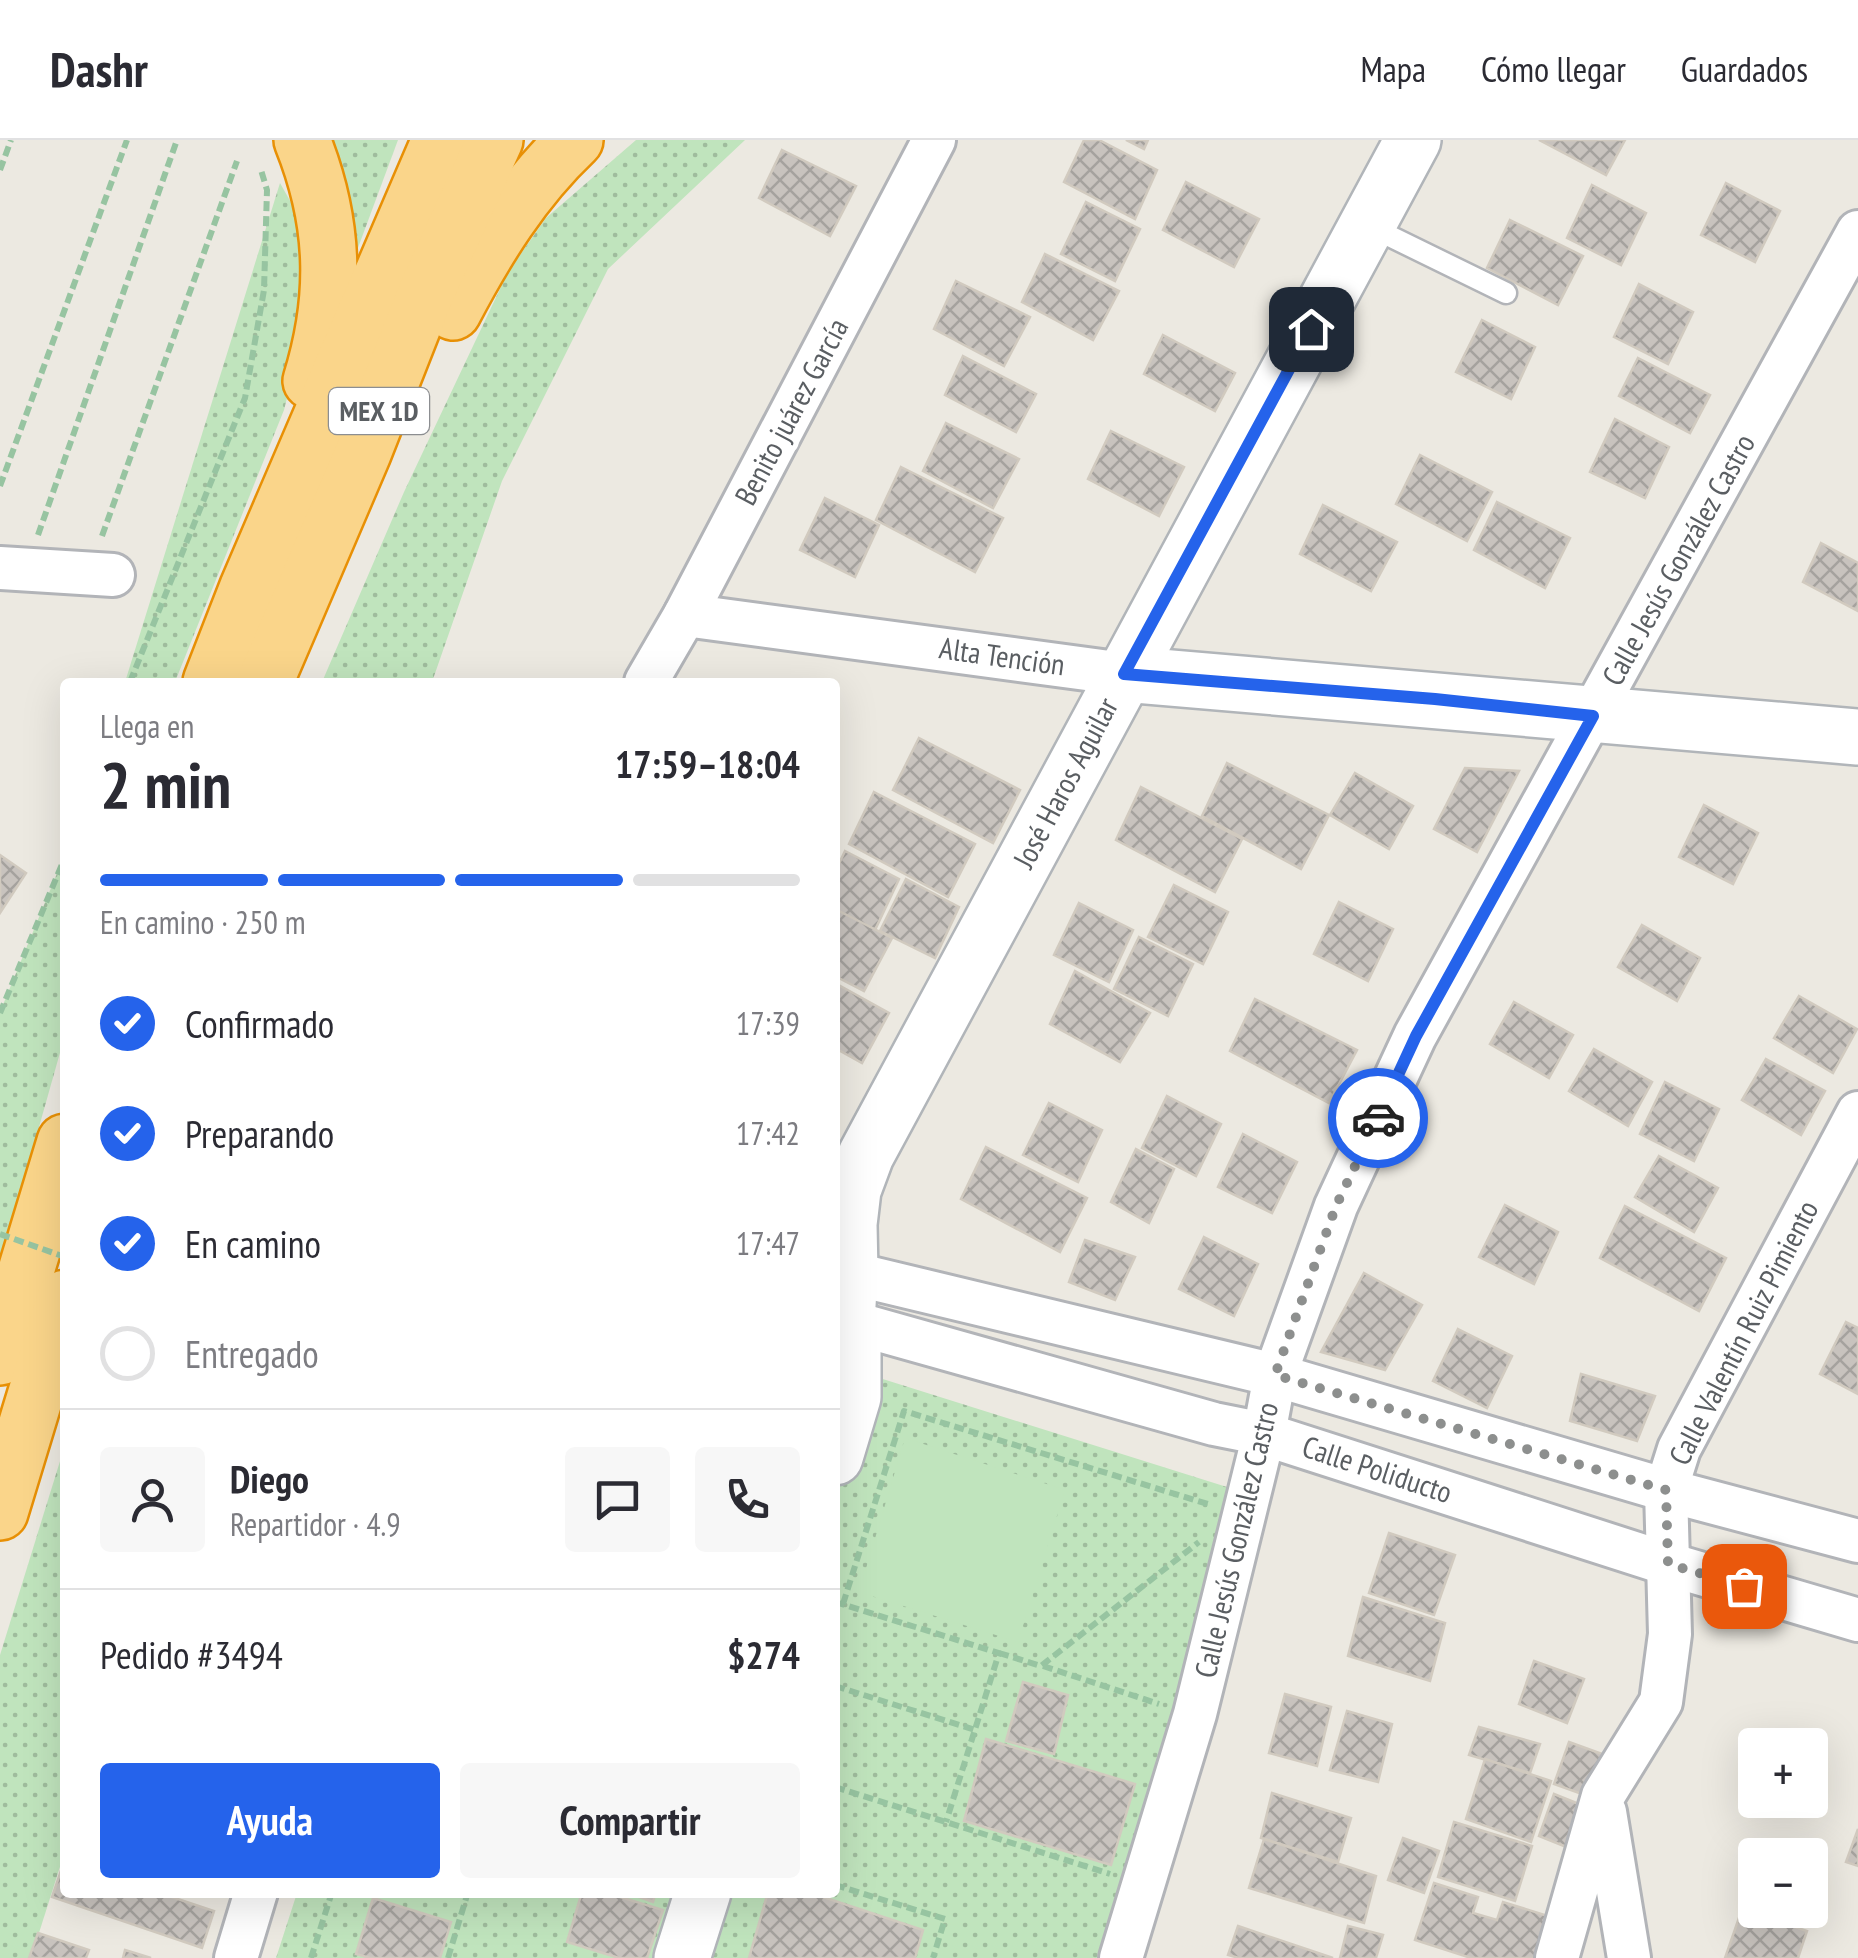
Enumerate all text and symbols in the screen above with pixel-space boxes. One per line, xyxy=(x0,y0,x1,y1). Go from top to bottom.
text: Dashr xyxy=(50,38,148,100)
text: Mapa xyxy=(1361,46,1426,92)
text: Cómo llegar xyxy=(1481,46,1626,92)
text: Guardados xyxy=(1681,46,1808,92)
pin xyxy=(1269,287,1354,372)
icon: home xyxy=(1284,302,1339,357)
street label: Benito juárez García xyxy=(725,311,856,511)
road number: MEX 1D xyxy=(329,388,429,434)
street label: Calle Jesús González Castro xyxy=(1592,427,1763,692)
street label: Alta Tención xyxy=(937,627,1067,684)
street label: José Haros Aguilar xyxy=(1003,690,1126,875)
text: Llega en xyxy=(100,705,194,747)
text: 17:59–18:04 xyxy=(615,739,800,788)
text: 2 min xyxy=(100,742,231,826)
text: En camino · 250 m xyxy=(100,901,306,943)
icon: check xyxy=(100,996,155,1051)
text: Confirmado xyxy=(185,999,334,1048)
text: 17:39 xyxy=(736,1002,800,1044)
courier xyxy=(1328,1068,1428,1168)
icon: car xyxy=(1351,1091,1406,1146)
icon: check xyxy=(100,1106,155,1161)
text: Preparando xyxy=(185,1109,334,1158)
text: 17:42 xyxy=(736,1112,800,1154)
street label: Calle Valentín Ruiz Pimiento xyxy=(1659,1193,1826,1471)
icon: check xyxy=(100,1216,155,1271)
text: En camino xyxy=(185,1219,321,1268)
text: 17:47 xyxy=(736,1222,800,1264)
text: Entregado xyxy=(185,1329,319,1378)
street label: Calle Jesús González Castro xyxy=(1185,1398,1286,1681)
street label: Calle Poliducto xyxy=(1298,1426,1457,1511)
button: person xyxy=(100,1447,205,1552)
button: chat xyxy=(565,1447,670,1552)
button: phone xyxy=(695,1447,800,1552)
text: Diego xyxy=(230,1454,309,1503)
text: Repartidor · 4.9 xyxy=(230,1503,401,1545)
pin xyxy=(1702,1544,1787,1629)
icon: bag xyxy=(1717,1559,1772,1614)
text: Pedido #3494 xyxy=(100,1630,283,1679)
text: $274 xyxy=(727,1630,800,1679)
map controls xyxy=(1738,1728,1828,1928)
button: + xyxy=(1738,1728,1828,1818)
button: Ayuda xyxy=(100,1763,440,1878)
button: Compartir xyxy=(460,1763,800,1878)
button: − xyxy=(1738,1838,1828,1928)

